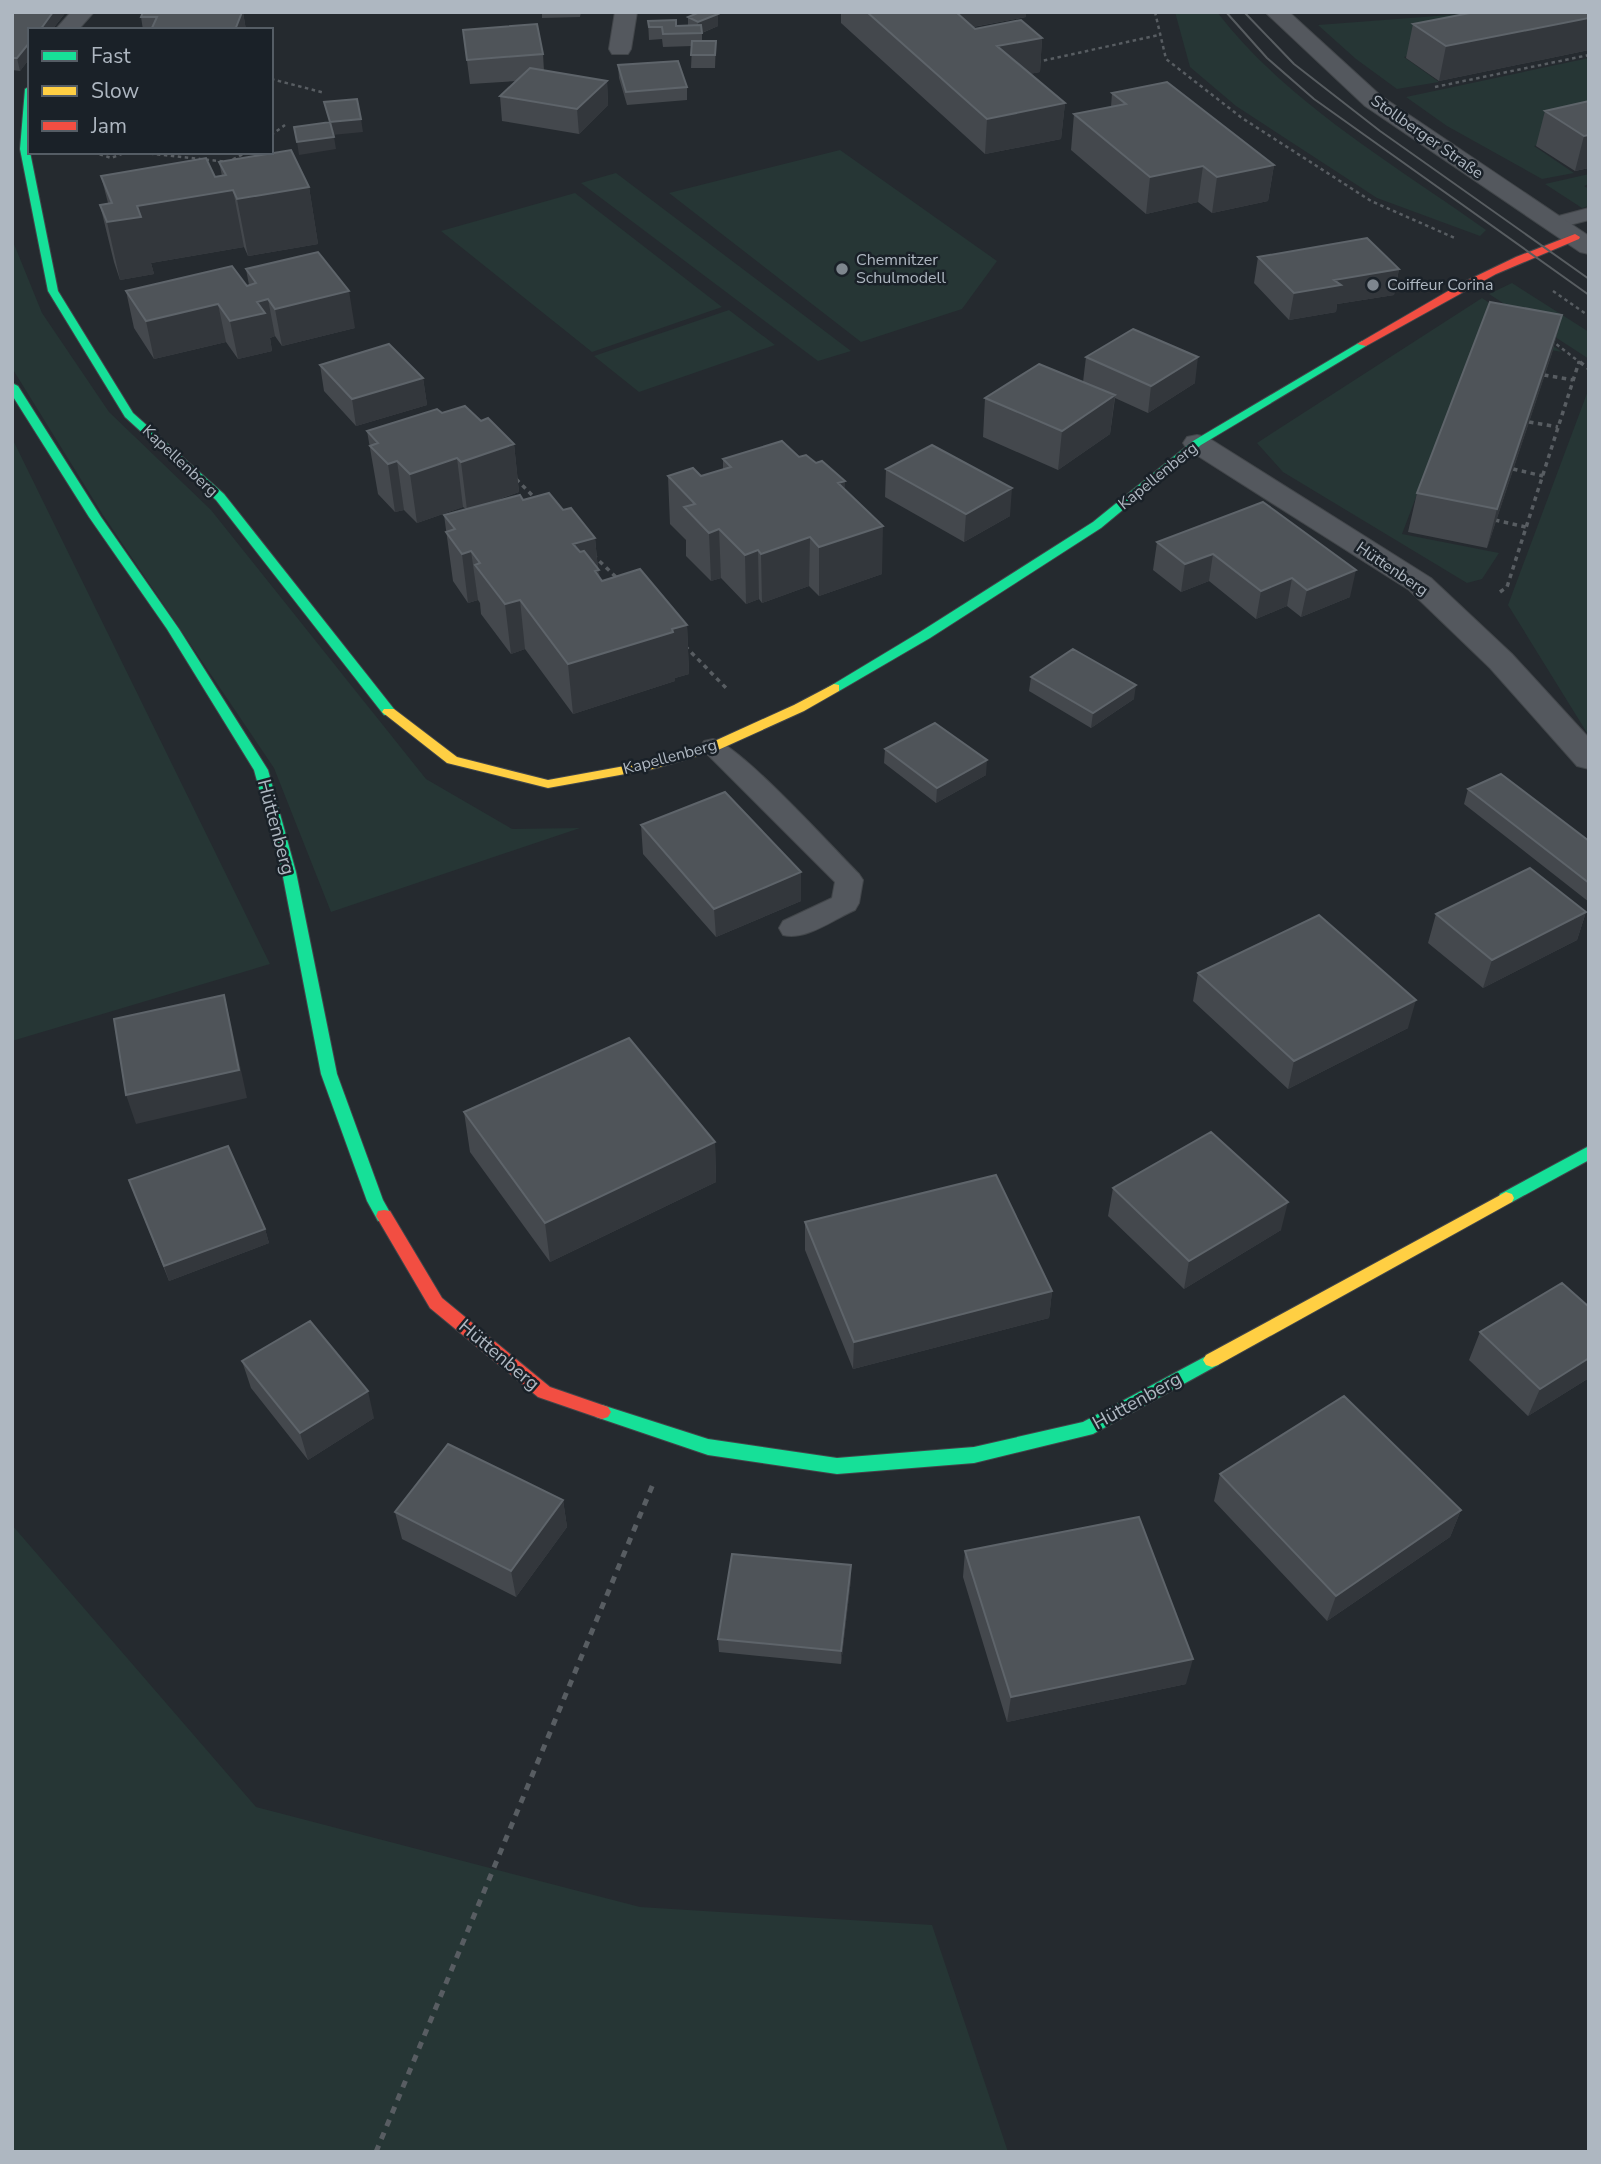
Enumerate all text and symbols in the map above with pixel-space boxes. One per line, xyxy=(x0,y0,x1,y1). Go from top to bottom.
legend xyxy=(28,28,273,154)
text: Fast xyxy=(91,42,131,70)
text: Slow xyxy=(91,77,140,105)
street label: Stollberger Straße xyxy=(1366,90,1488,184)
text: Jam xyxy=(90,112,127,140)
place label: Chemnitzer Schulmodell xyxy=(856,249,946,289)
marker: Chemnitzer Schulmodell xyxy=(834,261,850,277)
place label: Coiffeur Corina xyxy=(1387,274,1493,296)
marker: Coiffeur Corina xyxy=(1365,277,1381,293)
street label: Kapellenberg xyxy=(137,420,223,502)
street label: Kapellenberg xyxy=(1114,437,1202,515)
street label: Hüttenberg xyxy=(1352,537,1432,601)
street label: Kapellenberg xyxy=(621,734,719,780)
street label: Hüttenberg xyxy=(251,776,301,878)
street label: Hüttenberg xyxy=(453,1314,545,1396)
street label: Hüttenberg xyxy=(1088,1366,1186,1436)

